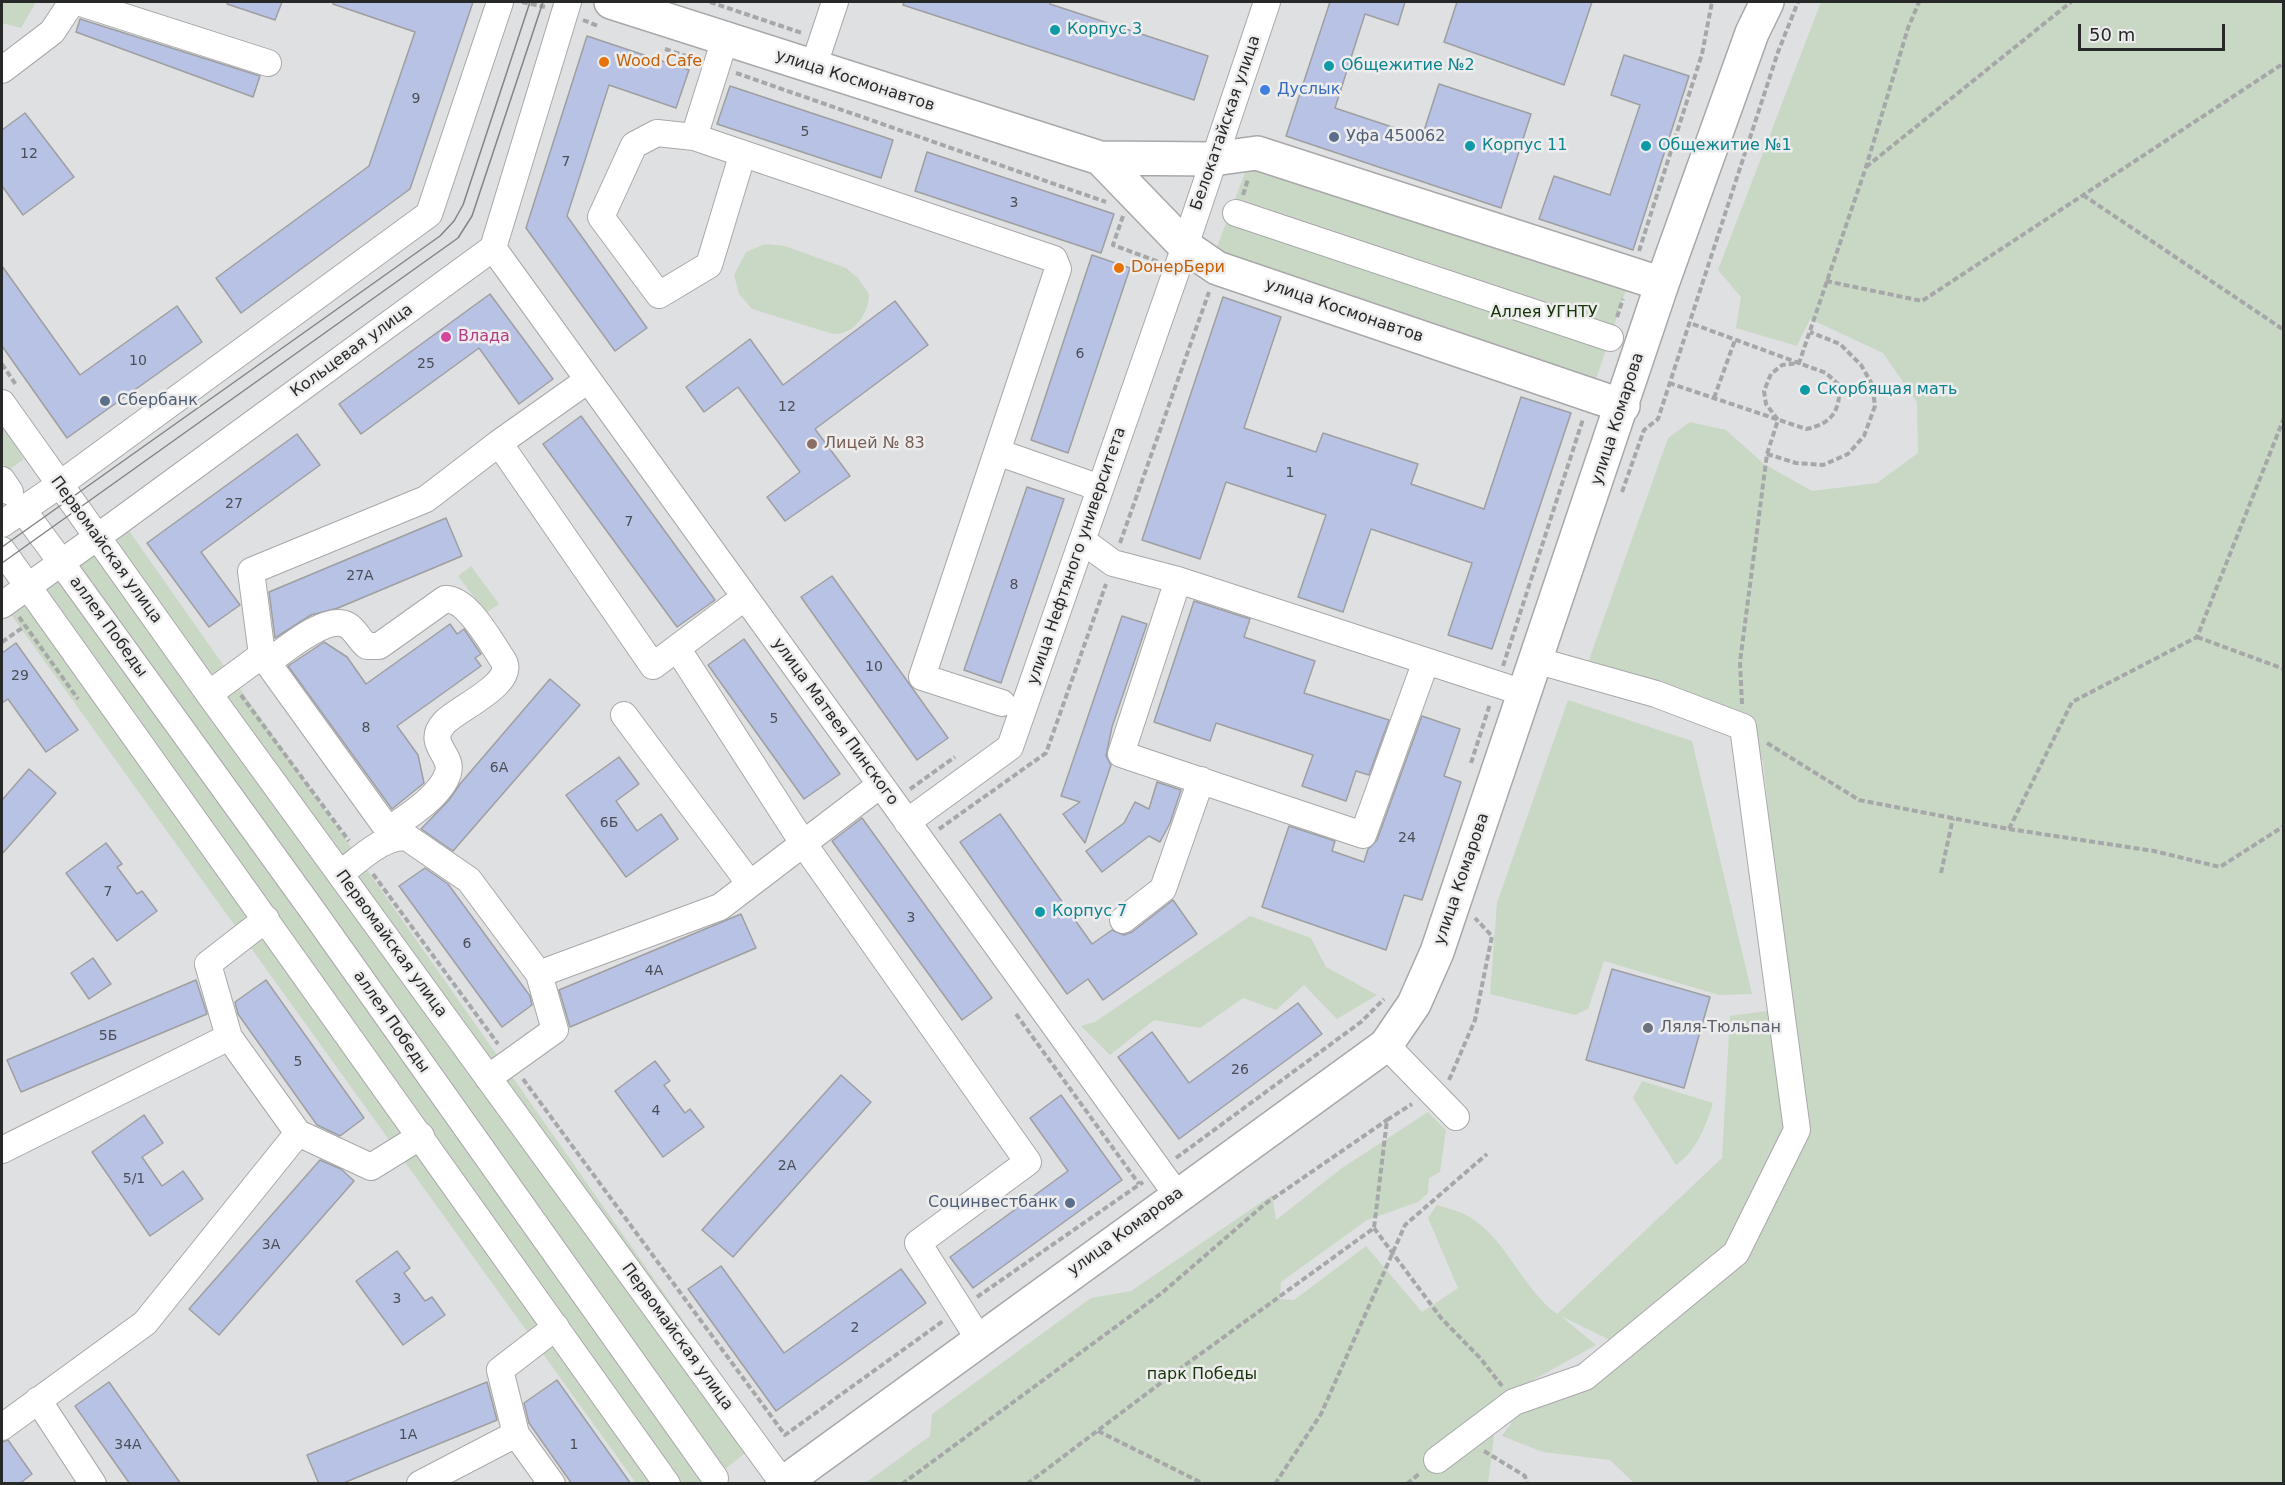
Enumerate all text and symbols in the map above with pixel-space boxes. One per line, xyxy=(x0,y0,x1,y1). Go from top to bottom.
scale bar xyxy=(2081,12,2228,50)
place label: Корпус 3 xyxy=(1067,20,1142,40)
marker: Корпус 3 xyxy=(1048,23,1062,37)
text: 50 m xyxy=(2089,24,2135,45)
street label: Белокатайская улица xyxy=(1187,33,1265,213)
street label: улица Космонавтов xyxy=(773,46,937,116)
place label: Wood Cafe xyxy=(616,52,702,72)
marker: Wood Cafe xyxy=(597,55,611,69)
place label: Общежитие №2 xyxy=(1341,56,1475,76)
marker: Общежитие №2 xyxy=(1322,59,1336,73)
place label: Дуслык xyxy=(1277,80,1340,100)
marker: Дуслык xyxy=(1258,83,1272,97)
house number: 9 xyxy=(412,91,420,107)
house number: 5 xyxy=(801,124,809,140)
place label: Уфа 450062 xyxy=(1346,127,1445,147)
marker: Уфа 450062 xyxy=(1327,130,1341,144)
place label: Корпус 11 xyxy=(1482,136,1567,156)
place label: Общежитие №1 xyxy=(1658,136,1792,156)
marker: Корпус 11 xyxy=(1463,139,1477,153)
marker: Общежитие №1 xyxy=(1639,139,1653,153)
house number: 12 xyxy=(20,146,38,162)
house number: 7 xyxy=(562,154,570,170)
house number: 3 xyxy=(1010,195,1018,211)
place label: DонерБери xyxy=(1131,258,1225,278)
marker: DонерБери xyxy=(1112,261,1126,275)
street label: улица Космонавтов xyxy=(1262,275,1426,347)
street label: Кольцевая улица xyxy=(287,300,417,402)
park label: Аллея УГНТУ xyxy=(1490,303,1598,323)
place label: Влада xyxy=(458,327,510,347)
marker: Влада xyxy=(439,330,453,344)
house number: 6 xyxy=(1076,346,1084,362)
street label: улица Комарова xyxy=(1588,350,1648,488)
house number: 10 xyxy=(129,353,147,369)
house number: 25 xyxy=(417,356,435,372)
place label: Скорбящая мать xyxy=(1817,380,1957,400)
marker: Скорбящая мать xyxy=(1798,383,1812,397)
place label: Сбербанк xyxy=(117,391,198,411)
marker: Сбербанк xyxy=(98,394,112,408)
house number: 12 xyxy=(778,399,796,415)
street label: улица Нефтяного университета xyxy=(1024,425,1130,687)
place label: Лицей № 83 xyxy=(824,434,925,454)
marker: Лицей № 83 xyxy=(805,437,819,451)
house number: 1 xyxy=(1286,465,1294,481)
street label: Первомайская улица xyxy=(46,473,166,627)
house number: 27 xyxy=(225,496,243,512)
house number: 7 xyxy=(625,514,633,530)
house number: 27А xyxy=(346,568,374,584)
street label: аллея Победы xyxy=(65,573,151,681)
house number: 8 xyxy=(1010,577,1018,593)
street label: улица Матвея Пинского xyxy=(768,635,902,809)
house number: 10 xyxy=(865,659,883,675)
house number: 29 xyxy=(11,668,29,684)
house number: 5 xyxy=(770,711,778,727)
house number: 8 xyxy=(362,720,370,736)
house number: 6А xyxy=(490,760,508,776)
street label: улица Комарова xyxy=(1430,811,1494,947)
house number: 6Б xyxy=(600,815,618,831)
house number: 24 xyxy=(1398,830,1416,846)
street label: Первомайская улица xyxy=(331,867,451,1021)
house number: 7 xyxy=(104,884,112,900)
place label: Корпус 7 xyxy=(1052,902,1127,922)
marker: Корпус 7 xyxy=(1033,905,1047,919)
house number: 3 xyxy=(907,910,915,926)
house number: 6 xyxy=(463,936,471,952)
house number: 4А xyxy=(645,963,663,979)
street label: аллея Победы xyxy=(349,967,433,1077)
place label: Ляля-Тюльпан xyxy=(1660,1018,1781,1038)
marker: Ляля-Тюльпан xyxy=(1641,1021,1655,1035)
house number: 5Б xyxy=(99,1028,117,1044)
house number: 5 xyxy=(294,1054,302,1070)
house number: 26 xyxy=(1231,1062,1249,1078)
house number: 4 xyxy=(652,1103,660,1119)
house number: 2А xyxy=(778,1158,796,1174)
house number: 5/1 xyxy=(123,1171,145,1187)
street label: улица Комарова xyxy=(1065,1184,1187,1280)
place label: Социнвестбанк xyxy=(928,1193,1058,1213)
marker: Социнвестбанк xyxy=(1063,1196,1077,1210)
house number: 3А xyxy=(262,1237,280,1253)
street label: Первомайская улица xyxy=(617,1260,737,1414)
house number: 3 xyxy=(393,1291,401,1307)
house number: 2 xyxy=(851,1320,859,1336)
park label: парк Победы xyxy=(1147,1365,1257,1385)
house number: 1А xyxy=(399,1427,417,1443)
house number: 34А xyxy=(114,1437,142,1453)
house number: 1 xyxy=(570,1437,578,1453)

